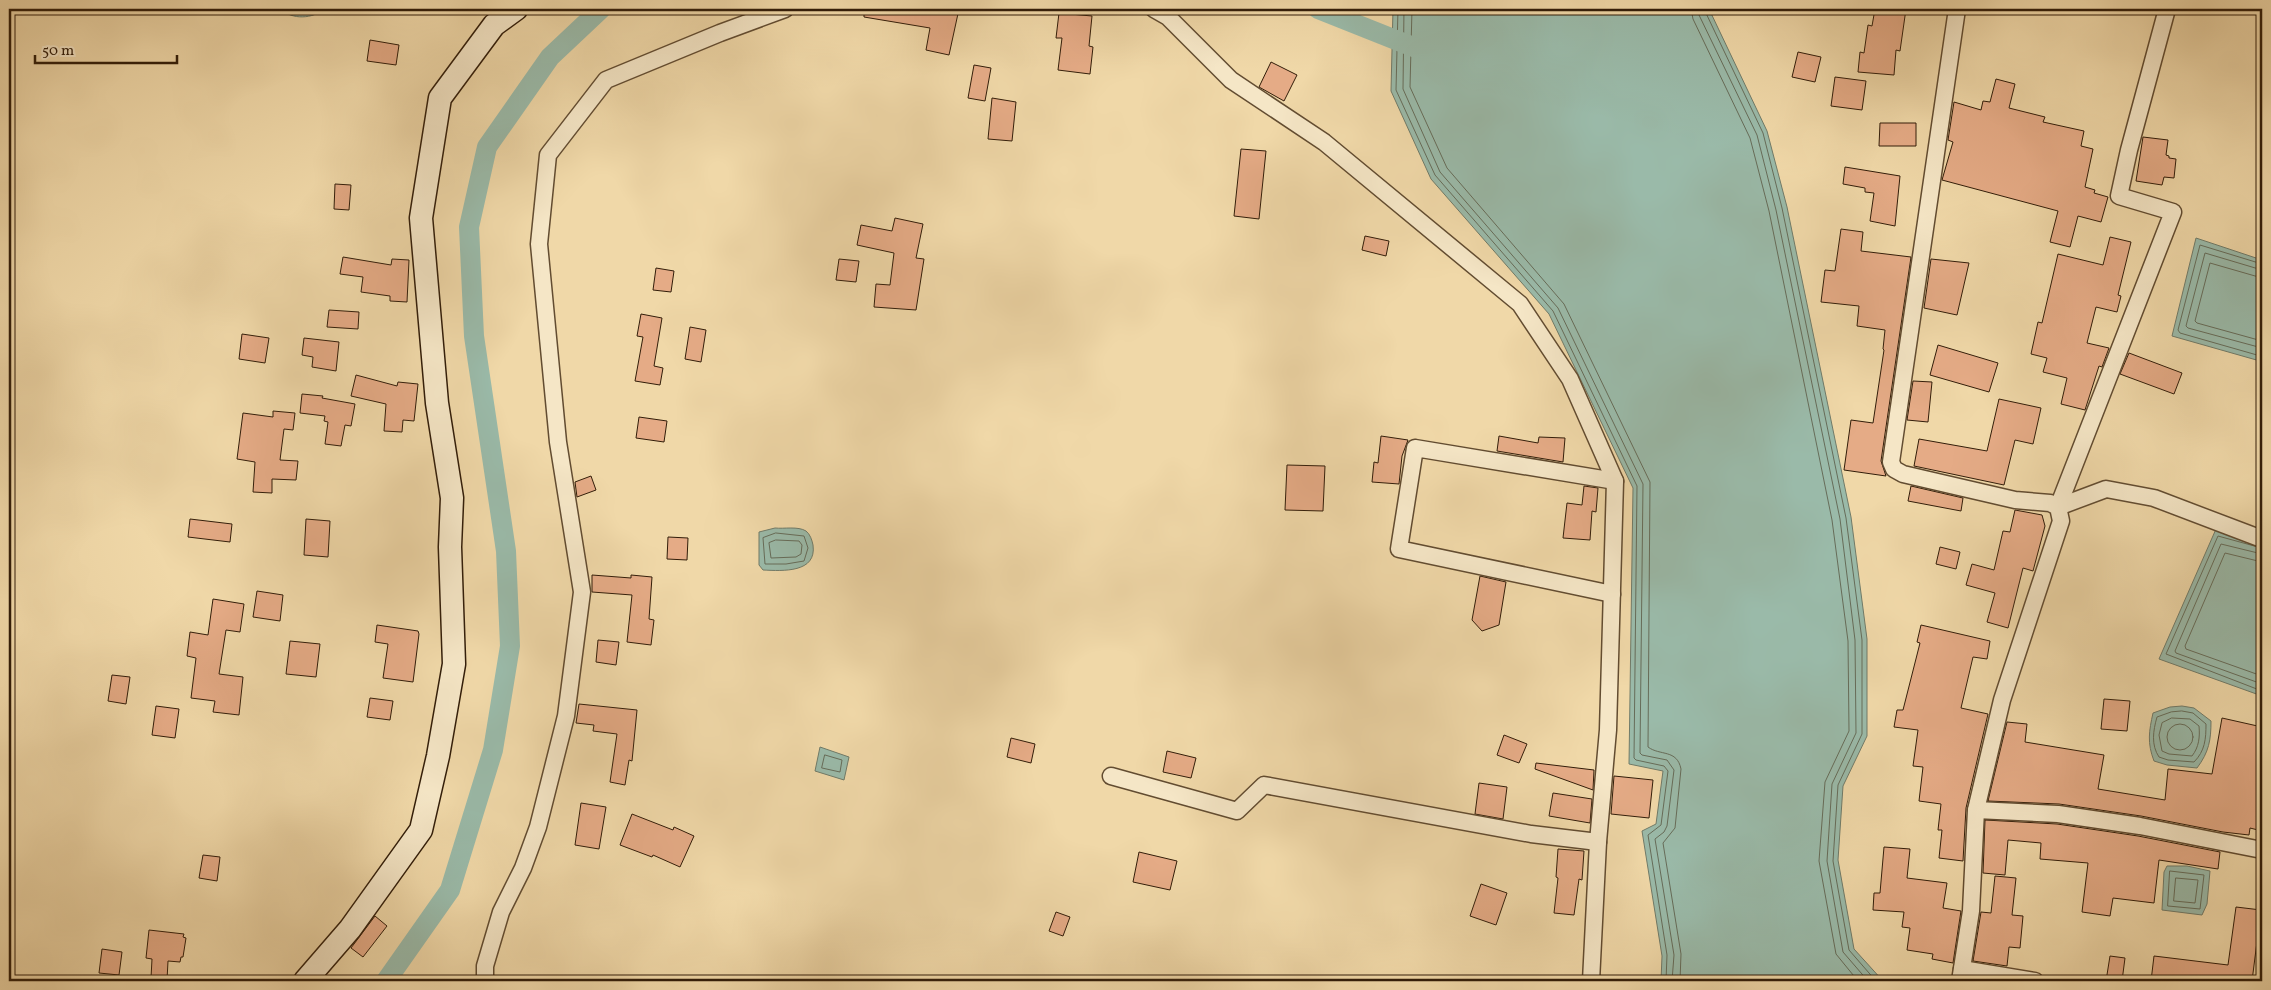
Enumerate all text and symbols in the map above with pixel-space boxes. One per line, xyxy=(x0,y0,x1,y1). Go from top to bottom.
scale bar xyxy=(35,32,178,64)
text: 50 m xyxy=(42,41,74,62)

